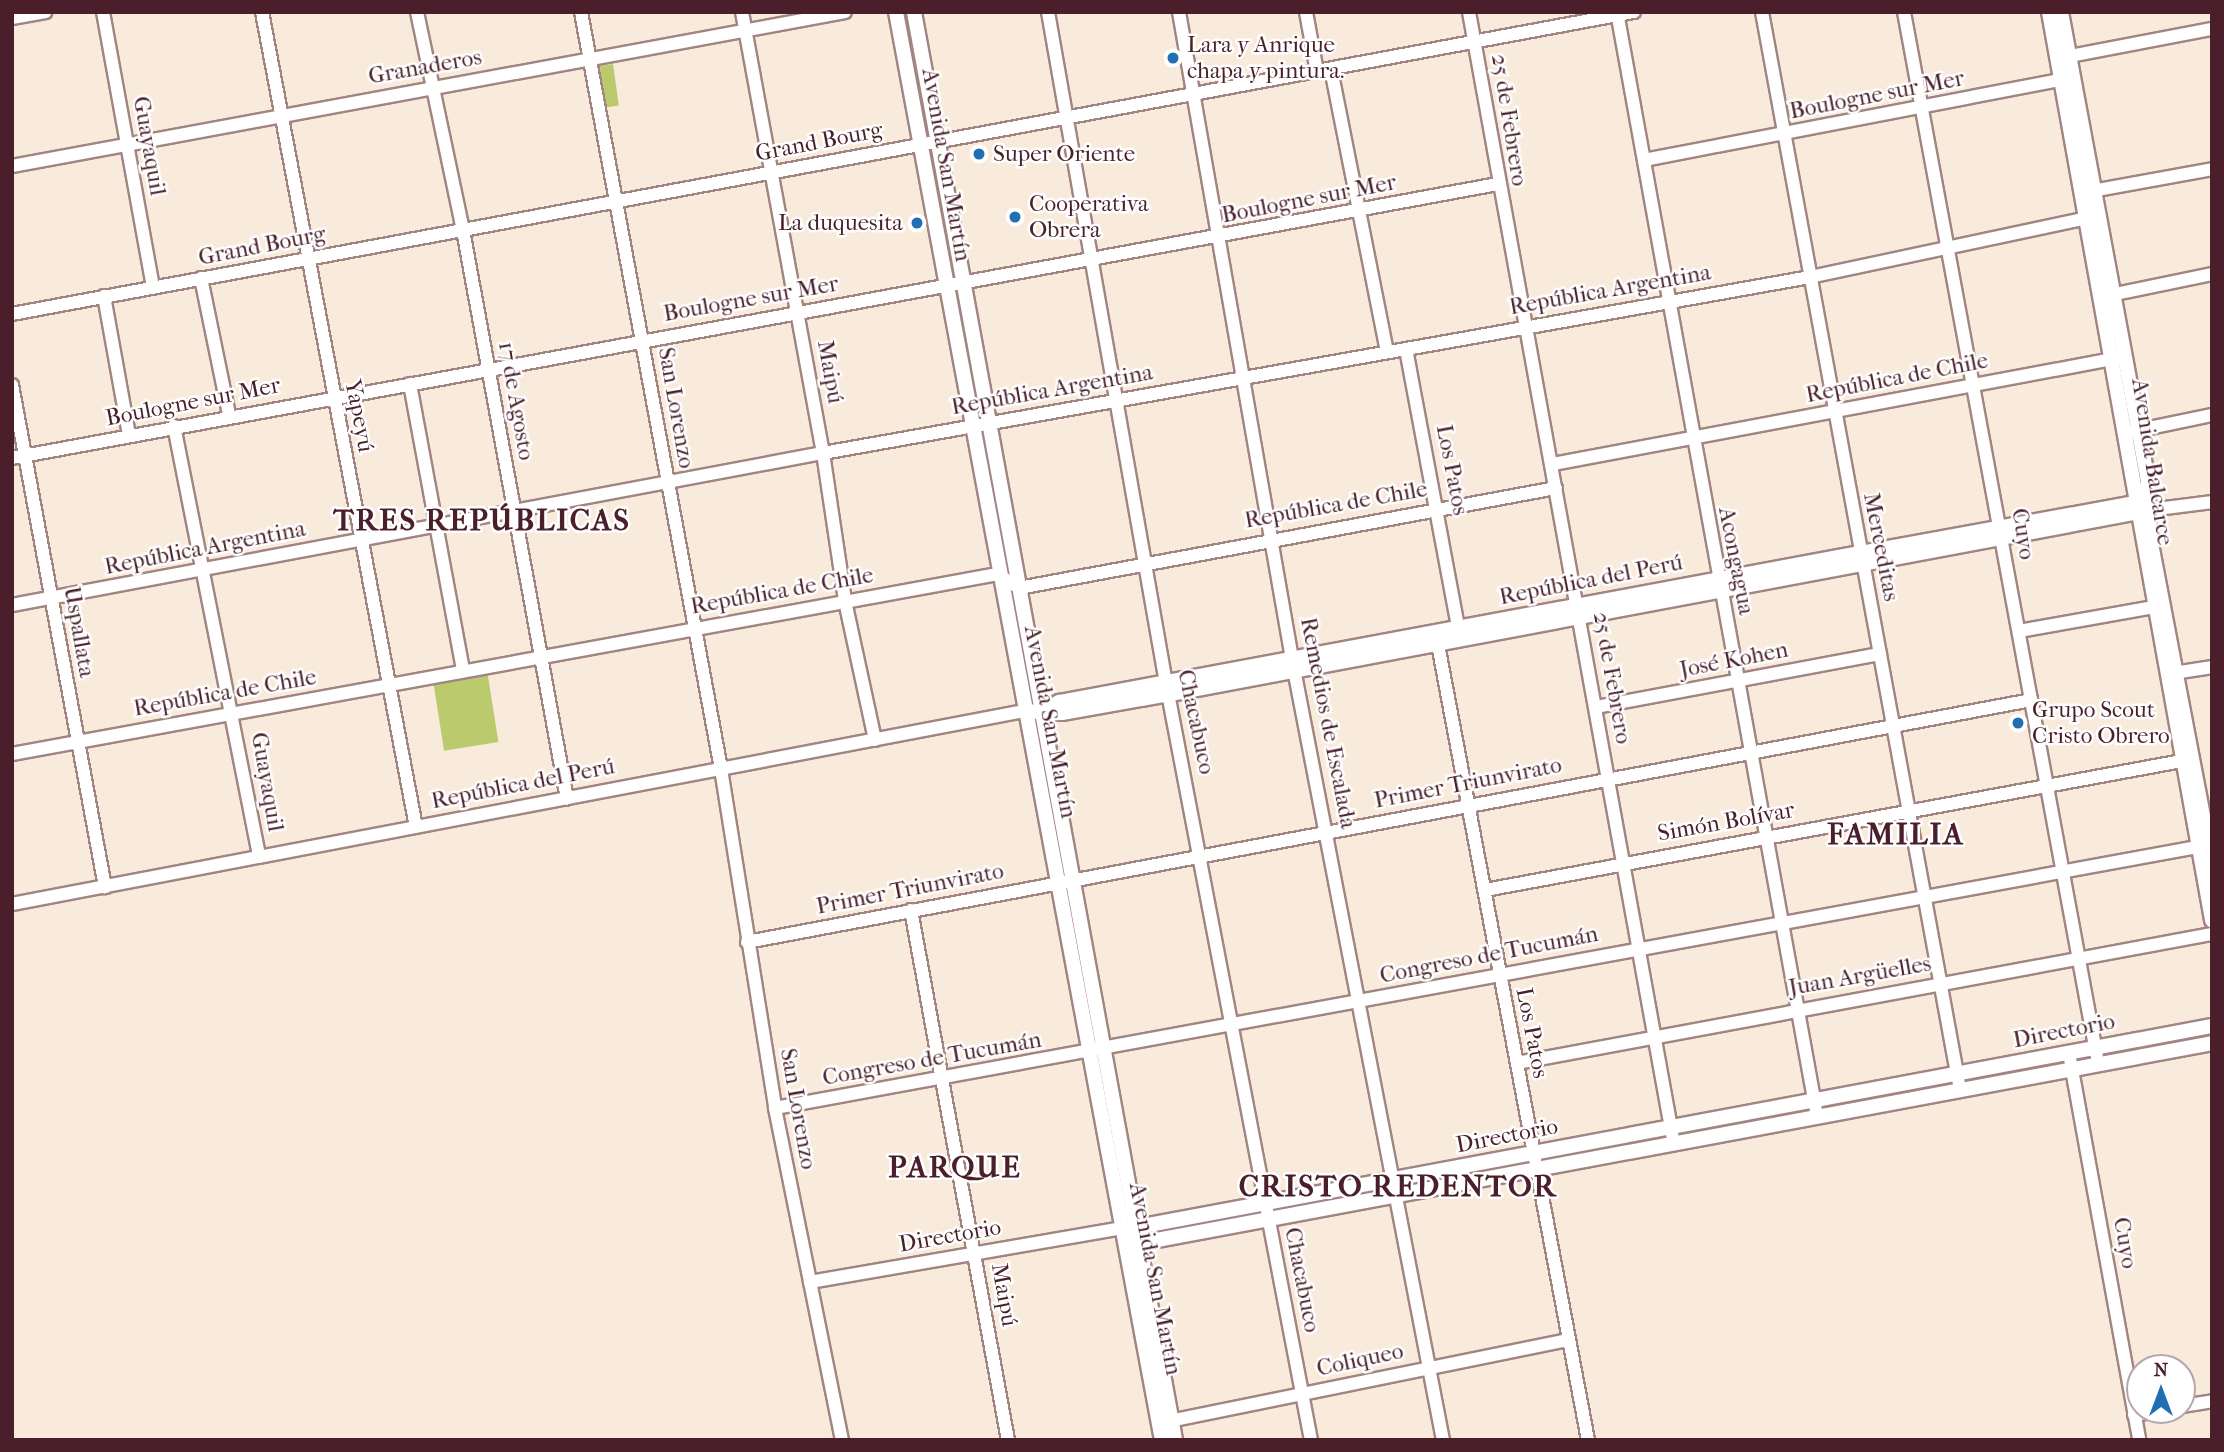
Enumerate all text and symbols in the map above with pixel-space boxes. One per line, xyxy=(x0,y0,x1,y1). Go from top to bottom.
place label: Lara y Anrique chapa y pintura. xyxy=(1187,31,1345,85)
street label: Granaderos xyxy=(366,43,484,91)
marker: Lara y Anrique chapa y pintura. xyxy=(1165,50,1181,66)
street label: 25 de Febrero xyxy=(1485,52,1533,188)
street label: Boulogne sur Mer xyxy=(1787,65,1967,125)
street label: Avenida San Martín xyxy=(915,66,977,264)
street label: Guayaquil xyxy=(127,94,171,198)
street label: Grand Bourg xyxy=(753,116,885,168)
place label: Super Oriente xyxy=(993,140,1135,168)
marker: Super Oriente xyxy=(971,146,987,162)
street label: Boulogne sur Mer xyxy=(1219,169,1399,229)
place label: Cooperativa Obrera xyxy=(1029,190,1149,244)
place label: La duquesita xyxy=(778,209,903,237)
marker: Cooperativa Obrera xyxy=(1007,209,1023,225)
marker: La duquesita xyxy=(909,215,925,231)
street label: Grand Bourg xyxy=(196,220,328,272)
street label: República Argentina xyxy=(1507,259,1713,321)
street label: Boulogne sur Mer xyxy=(661,270,841,328)
street label: Maipú xyxy=(811,338,849,406)
street label: 17 de Agosto xyxy=(492,339,540,463)
street label: San Lorenzo xyxy=(652,345,700,471)
street label: República de Chile xyxy=(1803,347,1991,409)
street label: República Argentina xyxy=(949,359,1155,421)
street label: Boulogne sur Mer xyxy=(103,372,283,432)
street label: Yapeyú xyxy=(338,377,380,455)
street label: Avenida Balcarce xyxy=(2125,377,2179,547)
street label: Los Patos xyxy=(1430,422,1474,518)
street label: República de Chile xyxy=(1242,475,1430,535)
street label: Merceditas xyxy=(1857,490,1905,604)
district label: TRES REPÚBLICAS xyxy=(335,503,629,539)
street label: Acongagua xyxy=(1712,505,1760,617)
street label: Cuyo xyxy=(2005,506,2041,562)
street label: República Argentina xyxy=(102,515,308,581)
street label: República del Perú xyxy=(1497,549,1685,611)
street label: República de Chile xyxy=(688,561,876,621)
street label: Uspallata xyxy=(57,584,101,680)
street label: 25 de Febrero xyxy=(1587,610,1637,746)
street label: Remedios de Escalada xyxy=(1294,615,1362,831)
street label: Avenida San Martín xyxy=(1018,623,1082,821)
street label: José Kohen xyxy=(1677,636,1791,684)
street label: República de Chile xyxy=(131,663,319,723)
street label: Chacabuco xyxy=(1171,667,1221,777)
place label: Grupo Scout Cristo Obrero xyxy=(2032,696,2170,750)
marker: Grupo Scout Cristo Obrero xyxy=(2010,715,2026,731)
street label: Guayaquil xyxy=(245,730,289,834)
street label: Primer Triunvirato xyxy=(1372,751,1564,815)
street label: República del Perú xyxy=(429,753,617,815)
street label: Simón Bolívar xyxy=(1655,796,1797,848)
district label: FAMILIA xyxy=(1828,817,1964,853)
street label: Primer Triunvirato xyxy=(814,857,1006,921)
street label: Congreso de Tucumán xyxy=(1377,920,1601,990)
street label: Juan Argüelles xyxy=(1787,950,1933,1002)
street label: Los Patos xyxy=(1510,985,1554,1081)
street label: Directorio xyxy=(2011,1008,2117,1054)
street label: Congreso de Tucumán xyxy=(820,1026,1044,1092)
street label: San Lorenzo xyxy=(774,1046,822,1172)
street label: Directorio xyxy=(1454,1113,1560,1159)
district label: PARQUE xyxy=(889,1150,1021,1186)
district label: CRISTO REDENTOR xyxy=(1241,1169,1555,1205)
street label: Avenida San Martín xyxy=(1123,1180,1187,1378)
street label: Directorio xyxy=(897,1213,1003,1259)
street label: Cuyo xyxy=(2107,1215,2143,1271)
street label: Chacabuco xyxy=(1278,1225,1326,1335)
street label: Maipú xyxy=(985,1261,1023,1329)
street label: Coliqueo xyxy=(1314,1337,1406,1383)
north arrow xyxy=(2126,1354,2196,1424)
text: N xyxy=(2154,1359,2168,1381)

